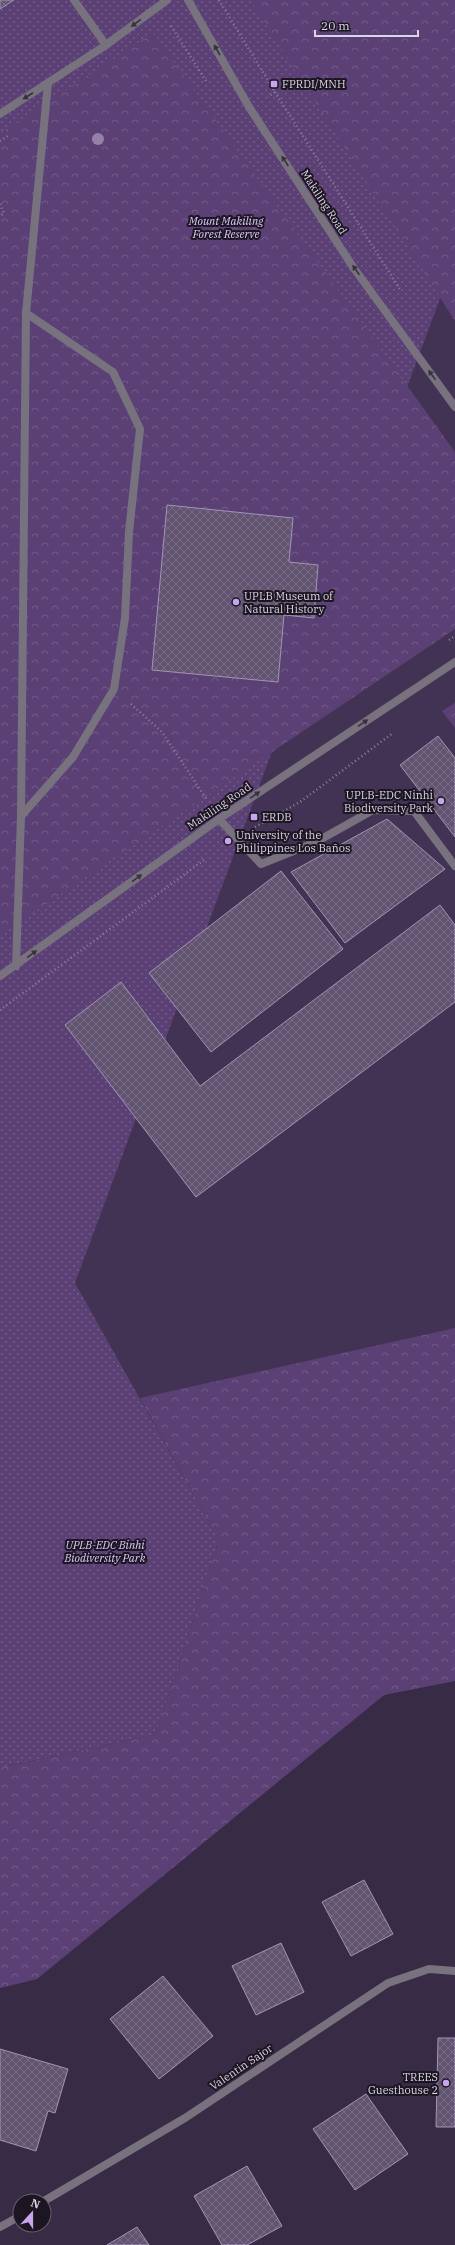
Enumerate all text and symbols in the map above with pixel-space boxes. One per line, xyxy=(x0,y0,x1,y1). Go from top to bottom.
scale bar xyxy=(315,12,418,38)
text: 20 m xyxy=(321,18,350,33)
one-way arrow xyxy=(131,19,141,27)
one-way arrow xyxy=(213,44,220,56)
place label: FPRDI/MNH xyxy=(282,77,346,91)
marker: FPRDI/MNH xyxy=(269,79,279,89)
one-way arrow xyxy=(23,92,33,100)
one-way arrow xyxy=(281,155,288,167)
street label: Makiling Road xyxy=(298,167,350,237)
park label: Mount Makiling Forest Reserve xyxy=(188,214,264,241)
one-way arrow xyxy=(352,265,360,275)
one-way arrow xyxy=(428,370,436,381)
place label: UPLB Museum of Natural History xyxy=(244,589,334,616)
marker: UPLB Museum of Natural History xyxy=(231,597,241,607)
one-way arrow xyxy=(358,719,368,727)
street label: Makiling Road xyxy=(184,779,254,833)
place label: UPLB-EDC Ninhi Biodiversity Park xyxy=(344,788,434,815)
one-way arrow xyxy=(250,791,260,799)
marker: UPLB-EDC Ninhi Biodiversity Park xyxy=(436,796,446,806)
place label: ERDB xyxy=(262,810,292,824)
marker: ERDB xyxy=(249,812,259,822)
place label: University of the Philippines Los Baños xyxy=(236,828,350,855)
marker: University of the Philippines Los Baños xyxy=(223,836,233,846)
one-way arrow xyxy=(132,874,143,882)
one-way arrow xyxy=(27,950,38,958)
park label: UPLB-EDC Binhi Biodiversity Park xyxy=(64,1538,146,1565)
street label: Valentin Sajor xyxy=(207,2041,275,2093)
place label: TREES Guesthouse 2 xyxy=(368,2070,438,2097)
marker: TREES Guesthouse 2 xyxy=(441,2078,451,2088)
north arrow xyxy=(12,2193,52,2233)
text: N xyxy=(29,2196,42,2212)

